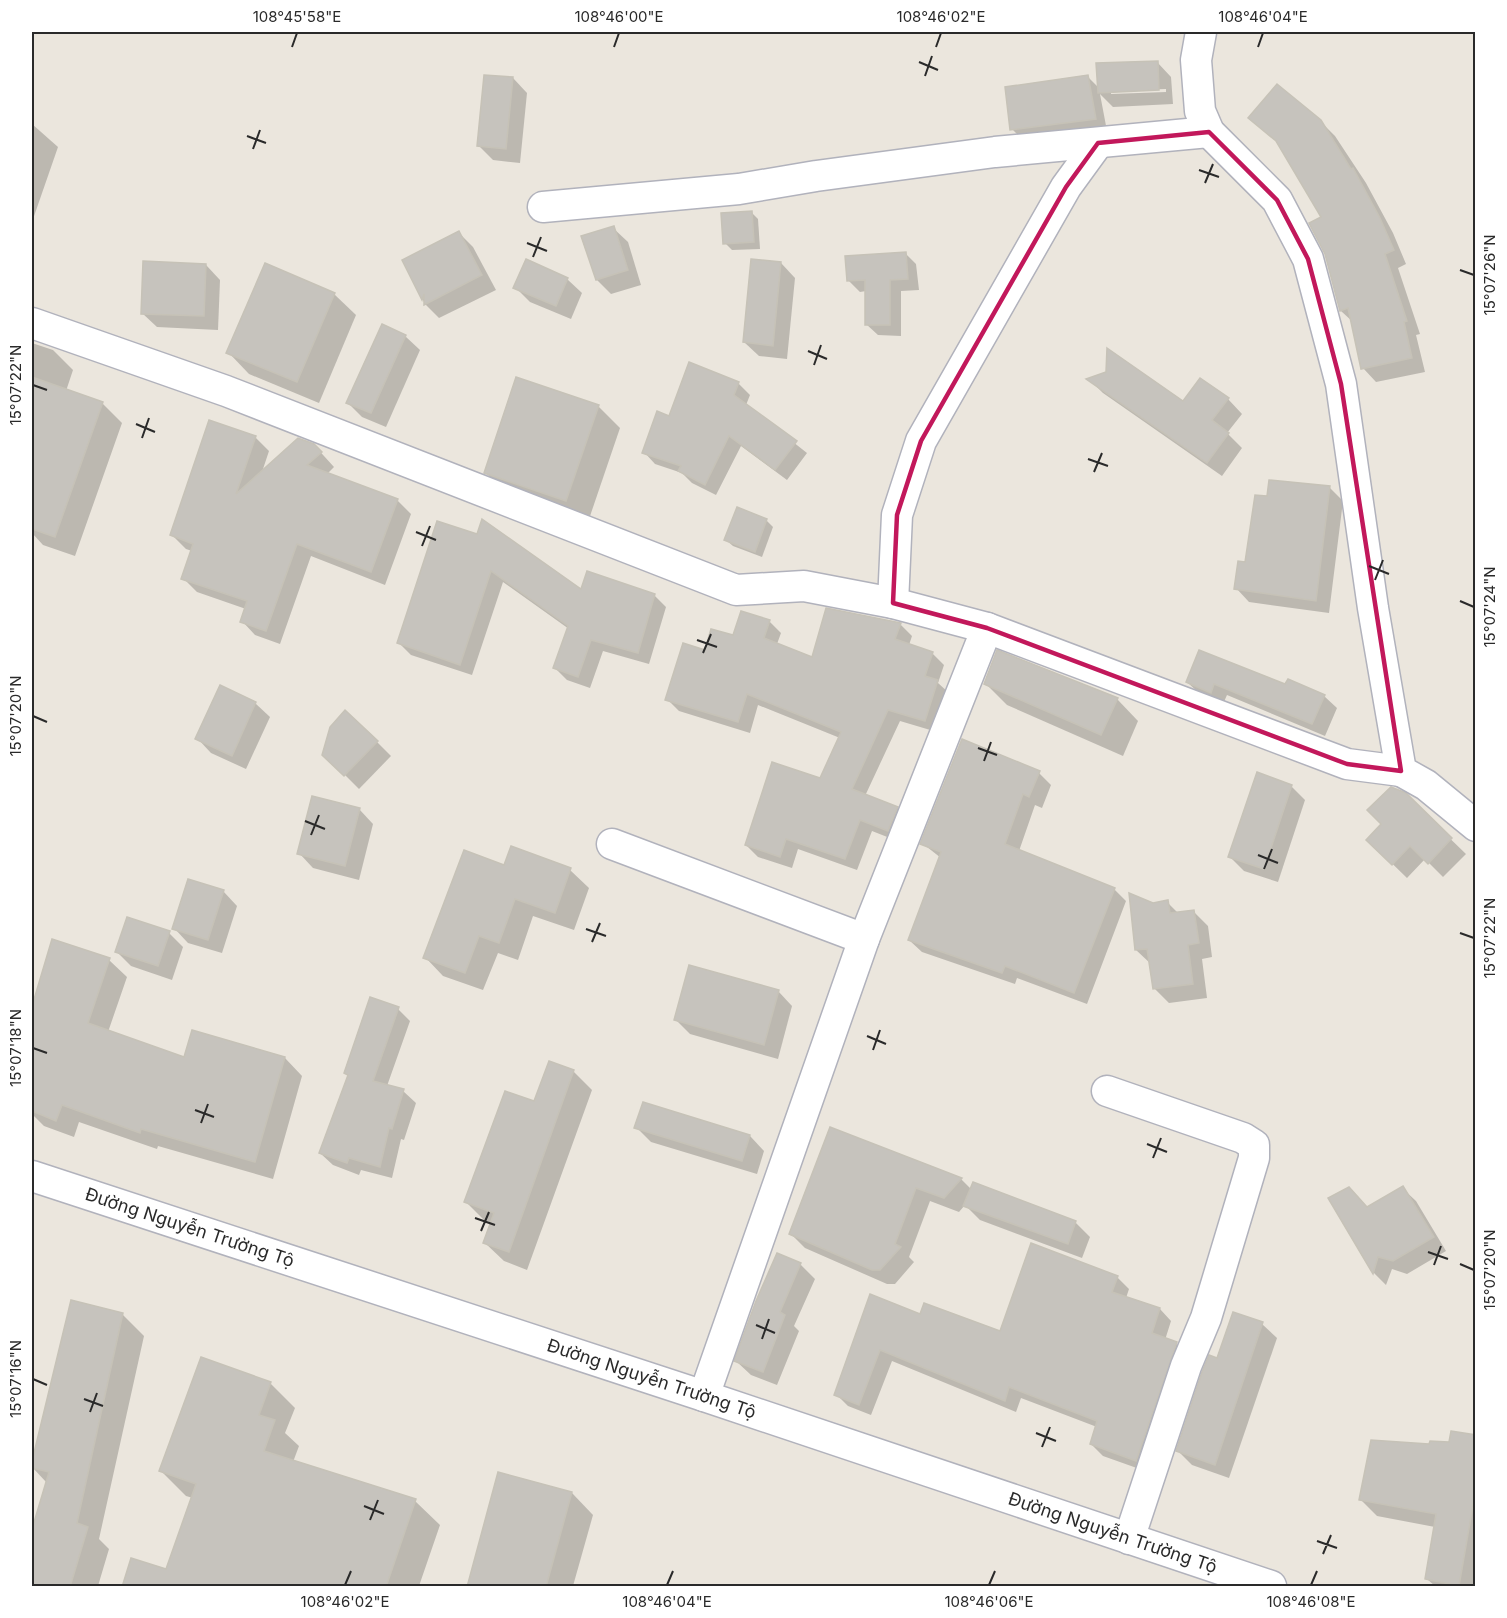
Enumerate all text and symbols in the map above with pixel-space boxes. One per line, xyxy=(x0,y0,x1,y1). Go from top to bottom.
text: 108°45'58"E xyxy=(253,7,341,26)
text: 108°46'00"E xyxy=(574,7,664,26)
text: 108°46'02"E xyxy=(897,7,985,26)
text: 108°46'04"E xyxy=(1218,7,1308,26)
text: 15°07'26"N xyxy=(1480,235,1499,315)
text: 15°07'22"N xyxy=(6,345,25,425)
text: 15°07'24"N xyxy=(1480,566,1499,648)
text: 15°07'20"N xyxy=(6,675,25,757)
text: 15°07'22"N xyxy=(1480,898,1499,978)
text: 15°07'18"N xyxy=(6,1009,25,1087)
street label: Đường Nguyễn Trường Tộ xyxy=(83,1183,297,1271)
text: 15°07'20"N xyxy=(1480,1229,1499,1311)
street label: Đường Nguyễn Trường Tộ xyxy=(545,1334,759,1423)
text: 15°07'16"N xyxy=(6,1340,25,1418)
street label: Đường Nguyễn Trường Tộ xyxy=(1006,1488,1220,1577)
text: 108°46'02"E xyxy=(301,1592,389,1611)
text: 108°46'04"E xyxy=(622,1592,712,1611)
text: 108°46'06"E xyxy=(944,1592,1034,1611)
text: 108°46'08"E xyxy=(1266,1592,1356,1611)

